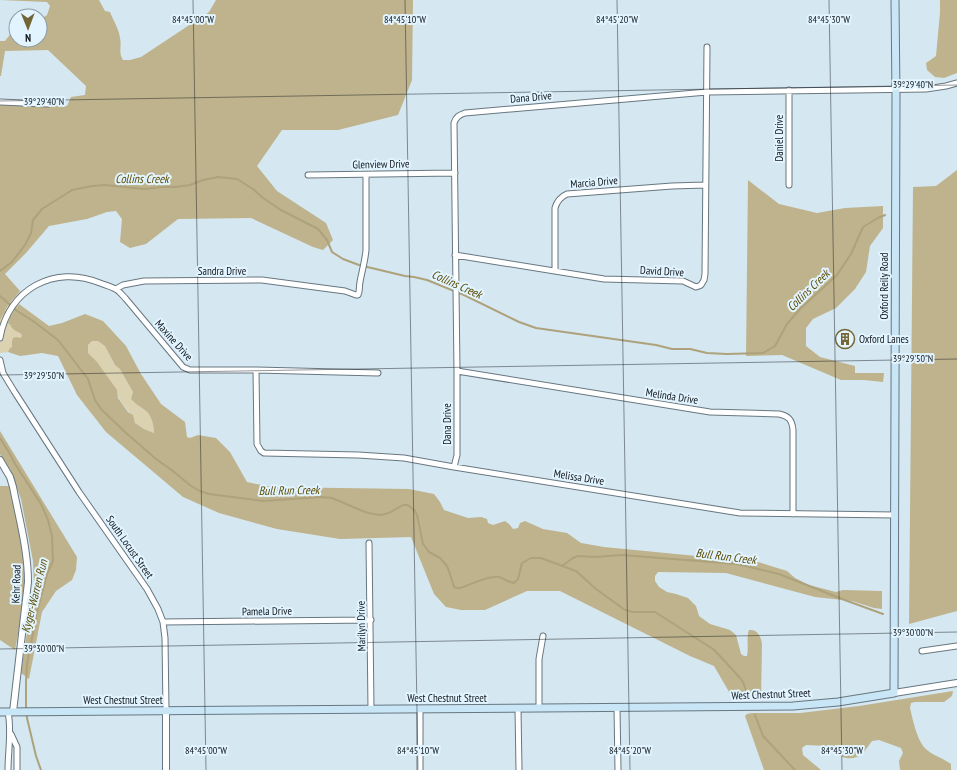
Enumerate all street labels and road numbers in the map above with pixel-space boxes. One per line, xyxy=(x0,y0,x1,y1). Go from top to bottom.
street label: Dana Drive xyxy=(510,88,553,106)
street label: Daniel Drive xyxy=(772,114,786,161)
street label: Glenview Drive xyxy=(352,156,410,171)
street label: Marcia Drive xyxy=(570,173,619,191)
street label: Oxford Reily Road xyxy=(877,252,891,320)
street label: David Drive xyxy=(640,263,685,279)
street label: Sandra Drive xyxy=(198,264,247,278)
street label: Maxine Drive xyxy=(152,317,196,364)
street label: Melinda Drive xyxy=(645,385,700,407)
street label: Dana Drive xyxy=(440,403,454,445)
street label: Melissa Drive xyxy=(553,466,606,488)
street label: South Locust Street xyxy=(103,513,157,581)
street label: Kehr Road xyxy=(8,564,24,603)
street label: Marilyn Drive xyxy=(354,600,368,651)
street label: Pamela Drive xyxy=(242,604,293,618)
street label: West Chestnut Street xyxy=(731,686,811,702)
street label: West Chestnut Street xyxy=(407,691,487,705)
street label: West Chestnut Street xyxy=(83,693,163,707)

